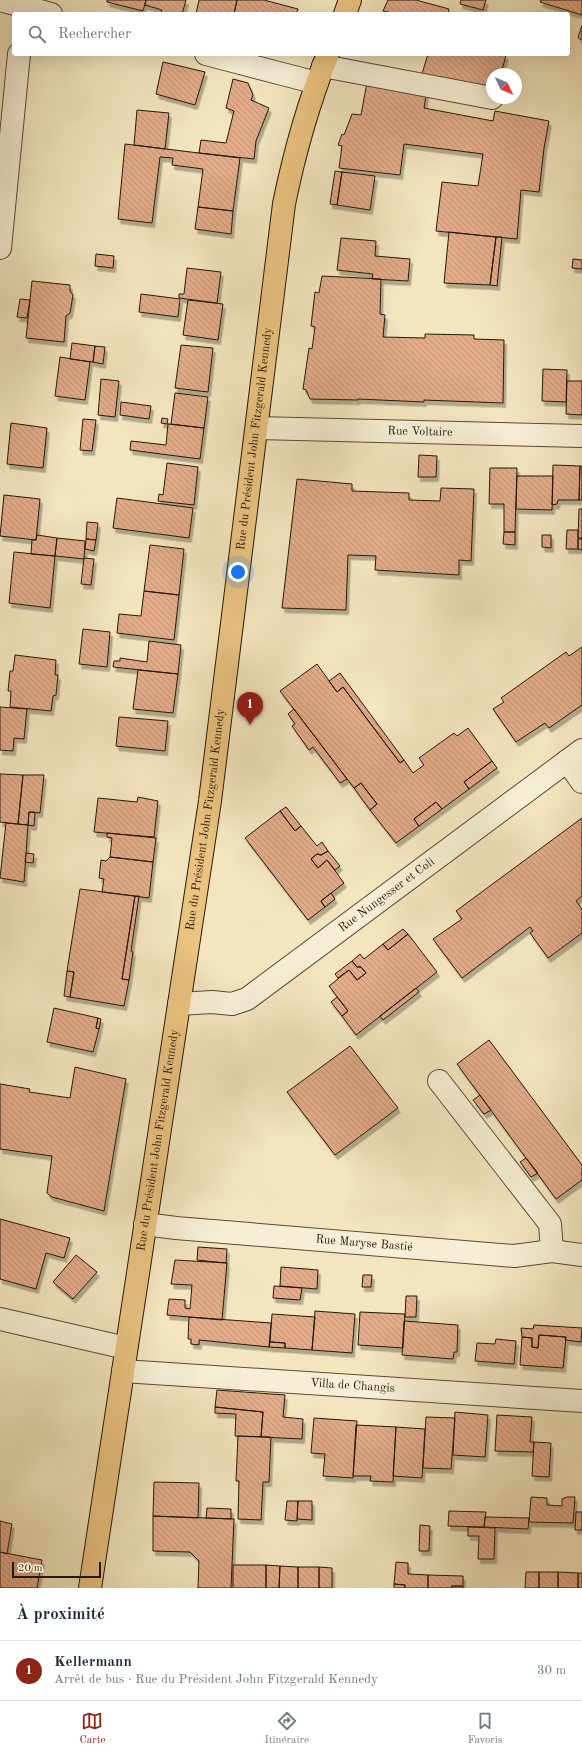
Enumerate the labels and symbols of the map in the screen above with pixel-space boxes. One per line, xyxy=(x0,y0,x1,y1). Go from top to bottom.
north arrow xyxy=(486,68,522,104)
street label: Rue du Président John Fitzgerald Kennedy xyxy=(235,326,275,551)
street label: Rue Voltaire xyxy=(387,425,453,439)
your location xyxy=(228,562,248,582)
pin: 1 xyxy=(237,692,263,725)
street label: Rue du Président John Fitzgerald Kennedy xyxy=(184,707,227,932)
street label: Rue Nungesser et Coli xyxy=(337,856,437,935)
street label: Rue du Président John Fitzgerald Kennedy xyxy=(135,1028,181,1252)
street label: Rue Maryse Bastié xyxy=(315,1234,414,1254)
street label: Villa de Changis xyxy=(310,1377,395,1395)
scale bar xyxy=(12,1560,101,1579)

